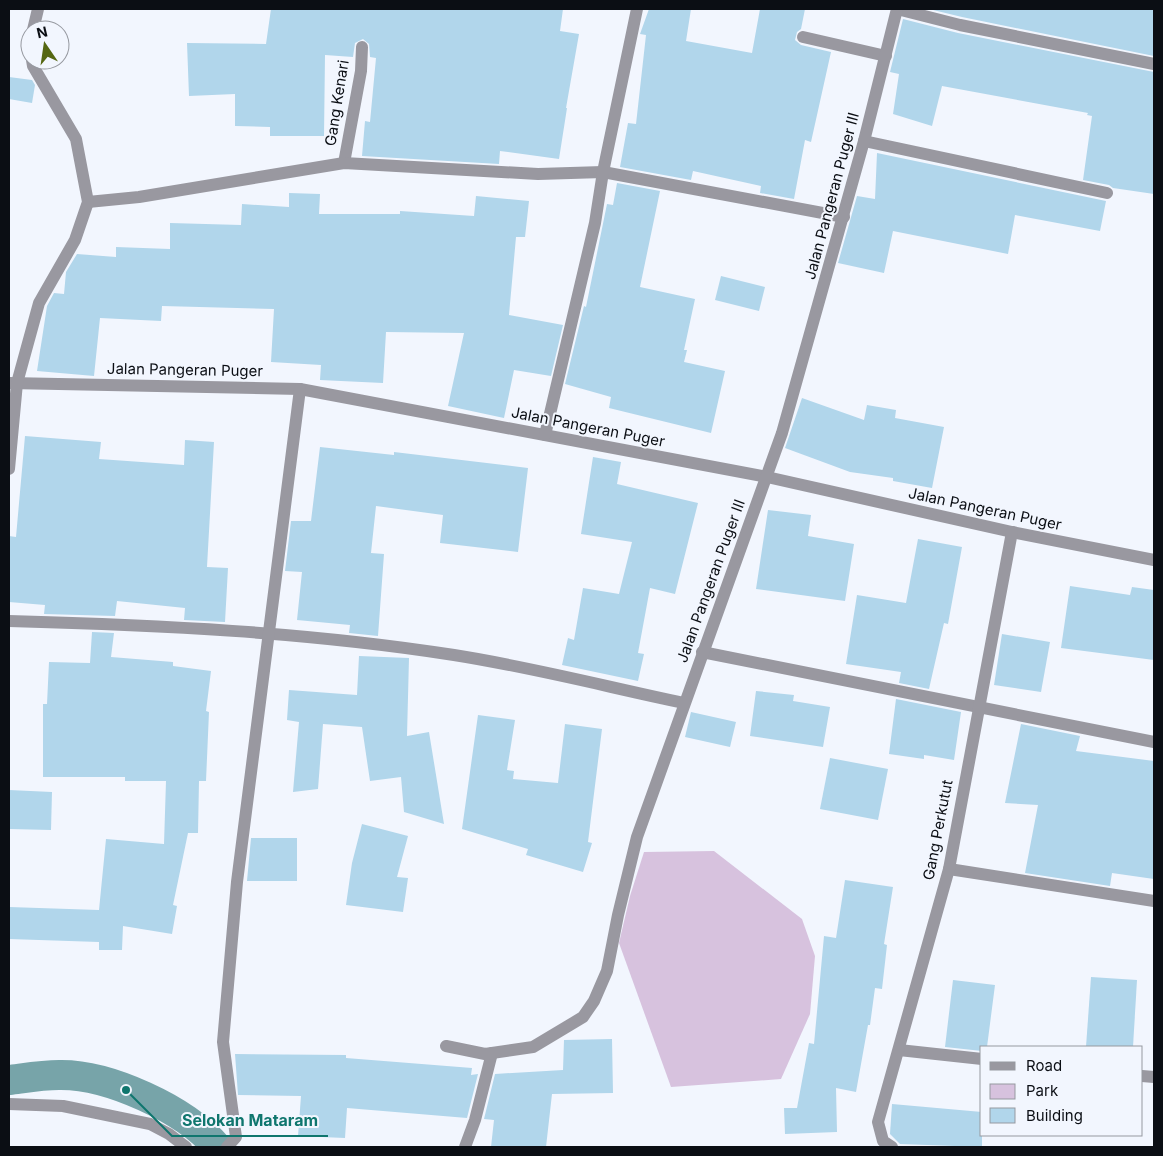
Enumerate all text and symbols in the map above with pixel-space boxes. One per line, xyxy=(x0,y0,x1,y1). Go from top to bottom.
north arrow xyxy=(20,20,70,70)
text: N xyxy=(35,22,49,41)
street label: Gang Kenari xyxy=(320,59,353,147)
street label: Jalan Pangeran Puger III xyxy=(800,110,863,282)
street label: Jalan Pangeran Puger xyxy=(107,359,264,380)
street label: Jalan Pangeran Puger xyxy=(510,402,667,451)
street label: Jalan Pangeran Puger xyxy=(907,483,1064,534)
street label: Jalan Pangeran Puger III xyxy=(672,497,749,665)
street label: Gang Perkutut xyxy=(918,778,957,882)
legend xyxy=(980,1046,1143,1136)
text: Road xyxy=(1026,1056,1062,1075)
text: Park xyxy=(1026,1081,1059,1100)
callout: Selokan Mataram xyxy=(172,1105,328,1136)
text: Building xyxy=(1026,1106,1083,1125)
text: Selokan Mataram xyxy=(182,1110,318,1130)

